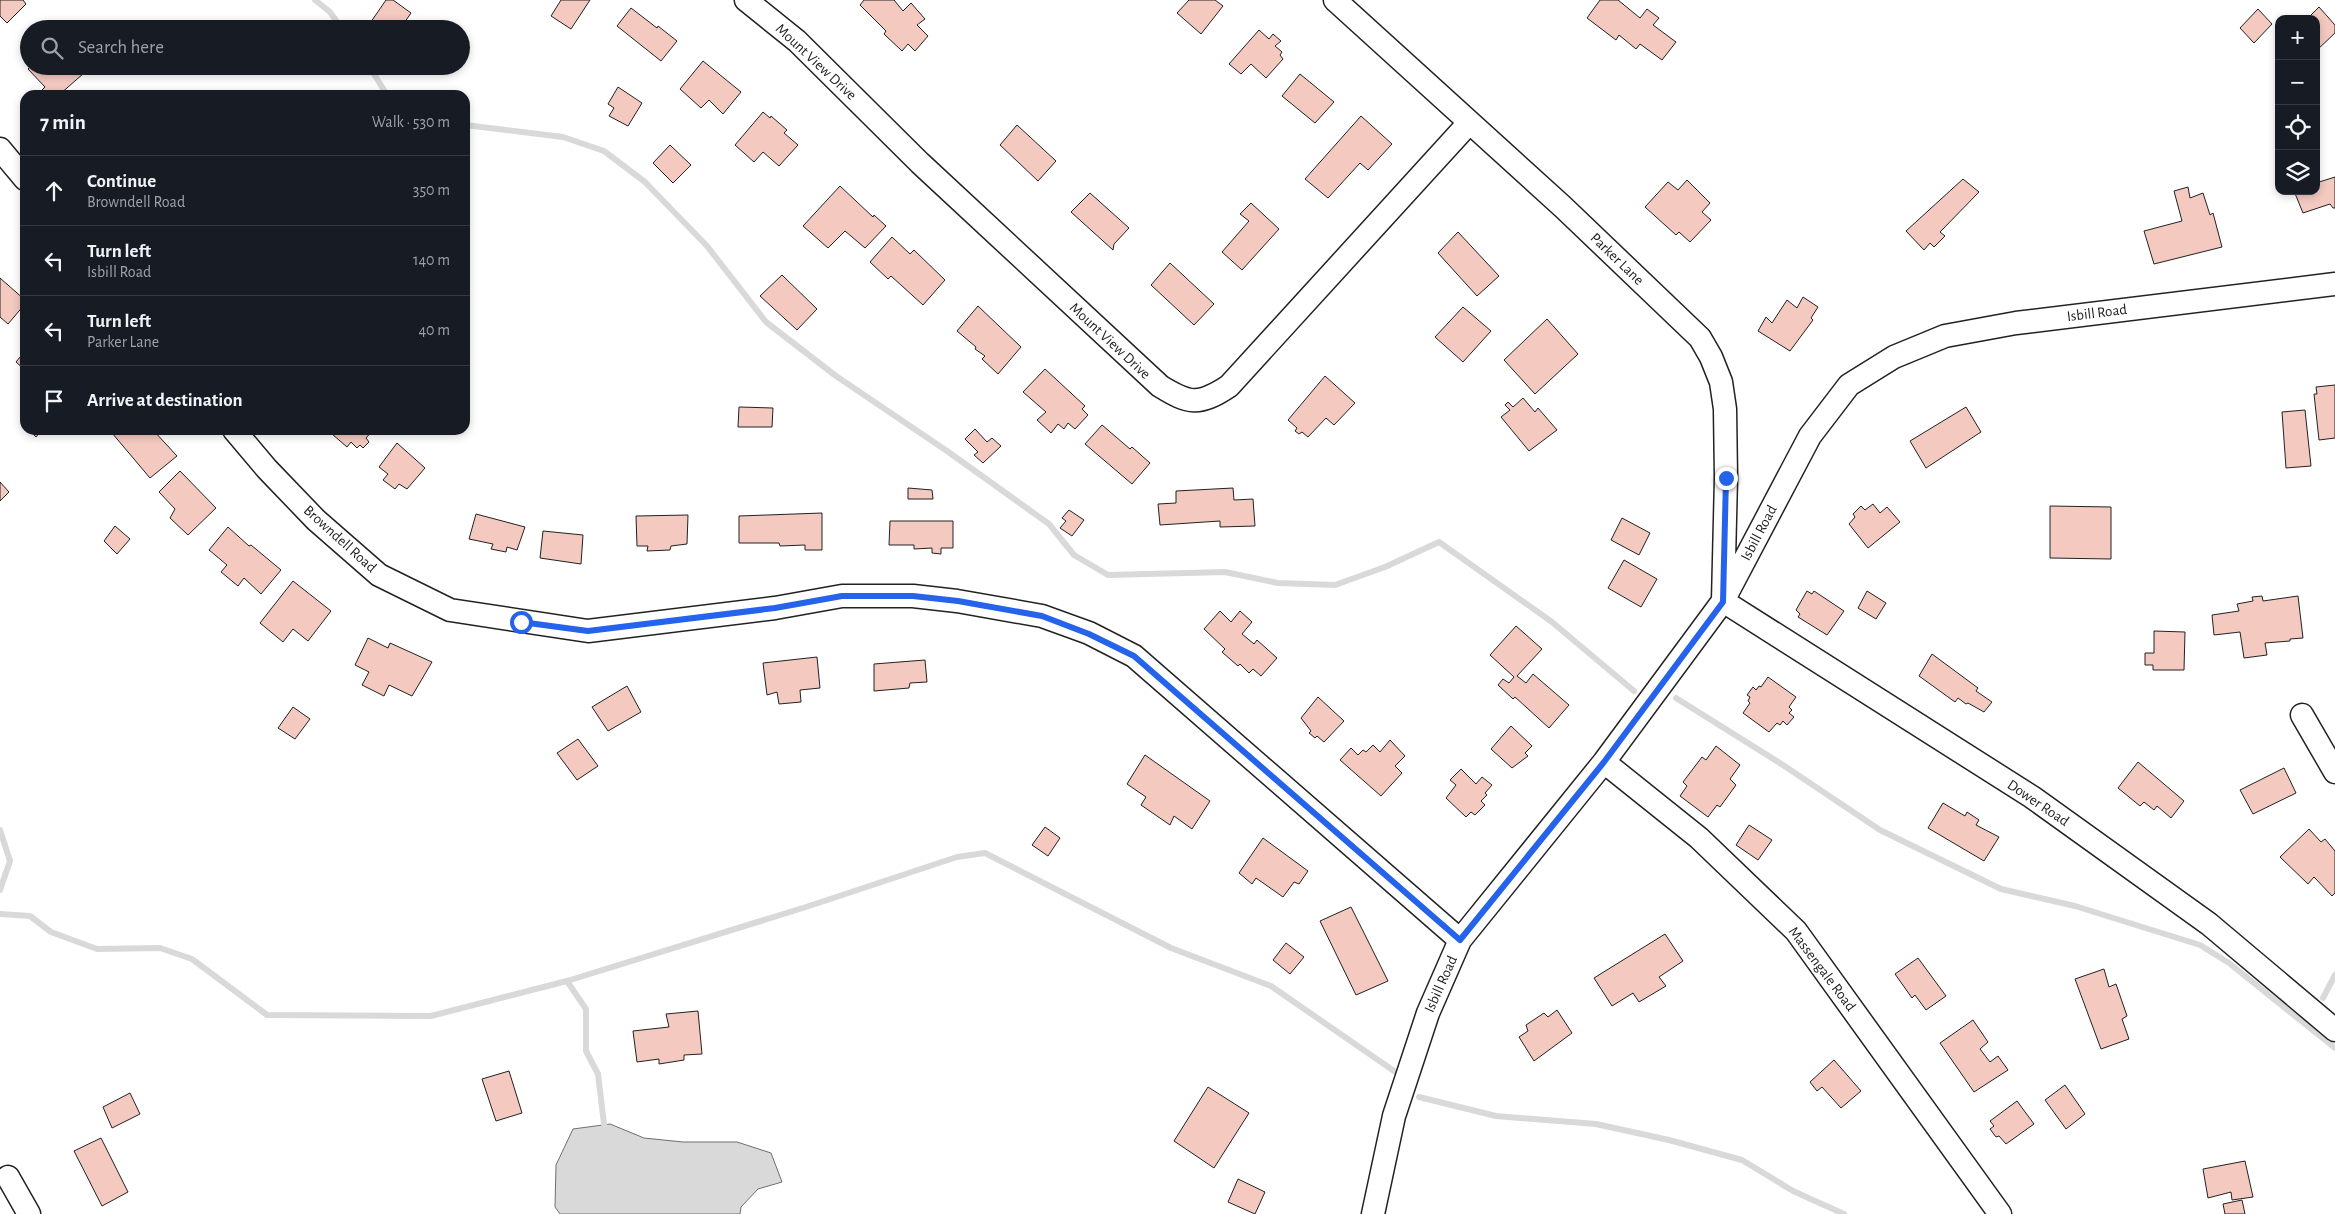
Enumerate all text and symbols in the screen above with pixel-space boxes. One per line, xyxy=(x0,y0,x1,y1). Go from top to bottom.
map controls xyxy=(2275,15,2320,195)
button: + xyxy=(2275,15,2320,60)
search box xyxy=(20,20,470,75)
street label: Mount View Drive xyxy=(773,21,859,103)
icon: search xyxy=(38,34,66,62)
text: Search here xyxy=(78,38,164,57)
button: − xyxy=(2275,60,2320,105)
button: locate xyxy=(2275,105,2320,150)
text: 7 min xyxy=(40,112,86,133)
text: Walk · 530 m xyxy=(372,114,450,130)
button: layers xyxy=(2275,150,2320,195)
text: Continue xyxy=(87,172,156,191)
icon: ahead xyxy=(40,177,68,205)
text: 350 m xyxy=(413,182,450,198)
text: Browndell Road xyxy=(87,194,185,210)
street label: Parker Lane xyxy=(1587,230,1647,288)
text: Turn left xyxy=(87,242,151,261)
icon: left xyxy=(40,247,68,275)
text: 140 m xyxy=(413,252,450,268)
text: Isbill Road xyxy=(87,264,151,280)
street label: Mount View Drive xyxy=(1067,300,1153,382)
street label: Isbill Road xyxy=(2066,302,2128,324)
text: Turn left xyxy=(87,312,151,331)
icon: left xyxy=(40,317,68,345)
text: 40 m xyxy=(418,322,450,338)
text: Parker Lane xyxy=(87,334,159,350)
icon: arrive xyxy=(40,387,68,415)
text: Arrive at destination xyxy=(87,391,243,410)
route end xyxy=(1715,467,1738,490)
street label: Browndell Road xyxy=(301,503,379,576)
street label: Isbill Road xyxy=(1738,503,1780,563)
route start xyxy=(510,611,533,634)
street label: Dower Road xyxy=(2004,777,2072,829)
street label: Massengale Road xyxy=(1786,924,1859,1014)
street label: Isbill Road xyxy=(1422,953,1460,1015)

